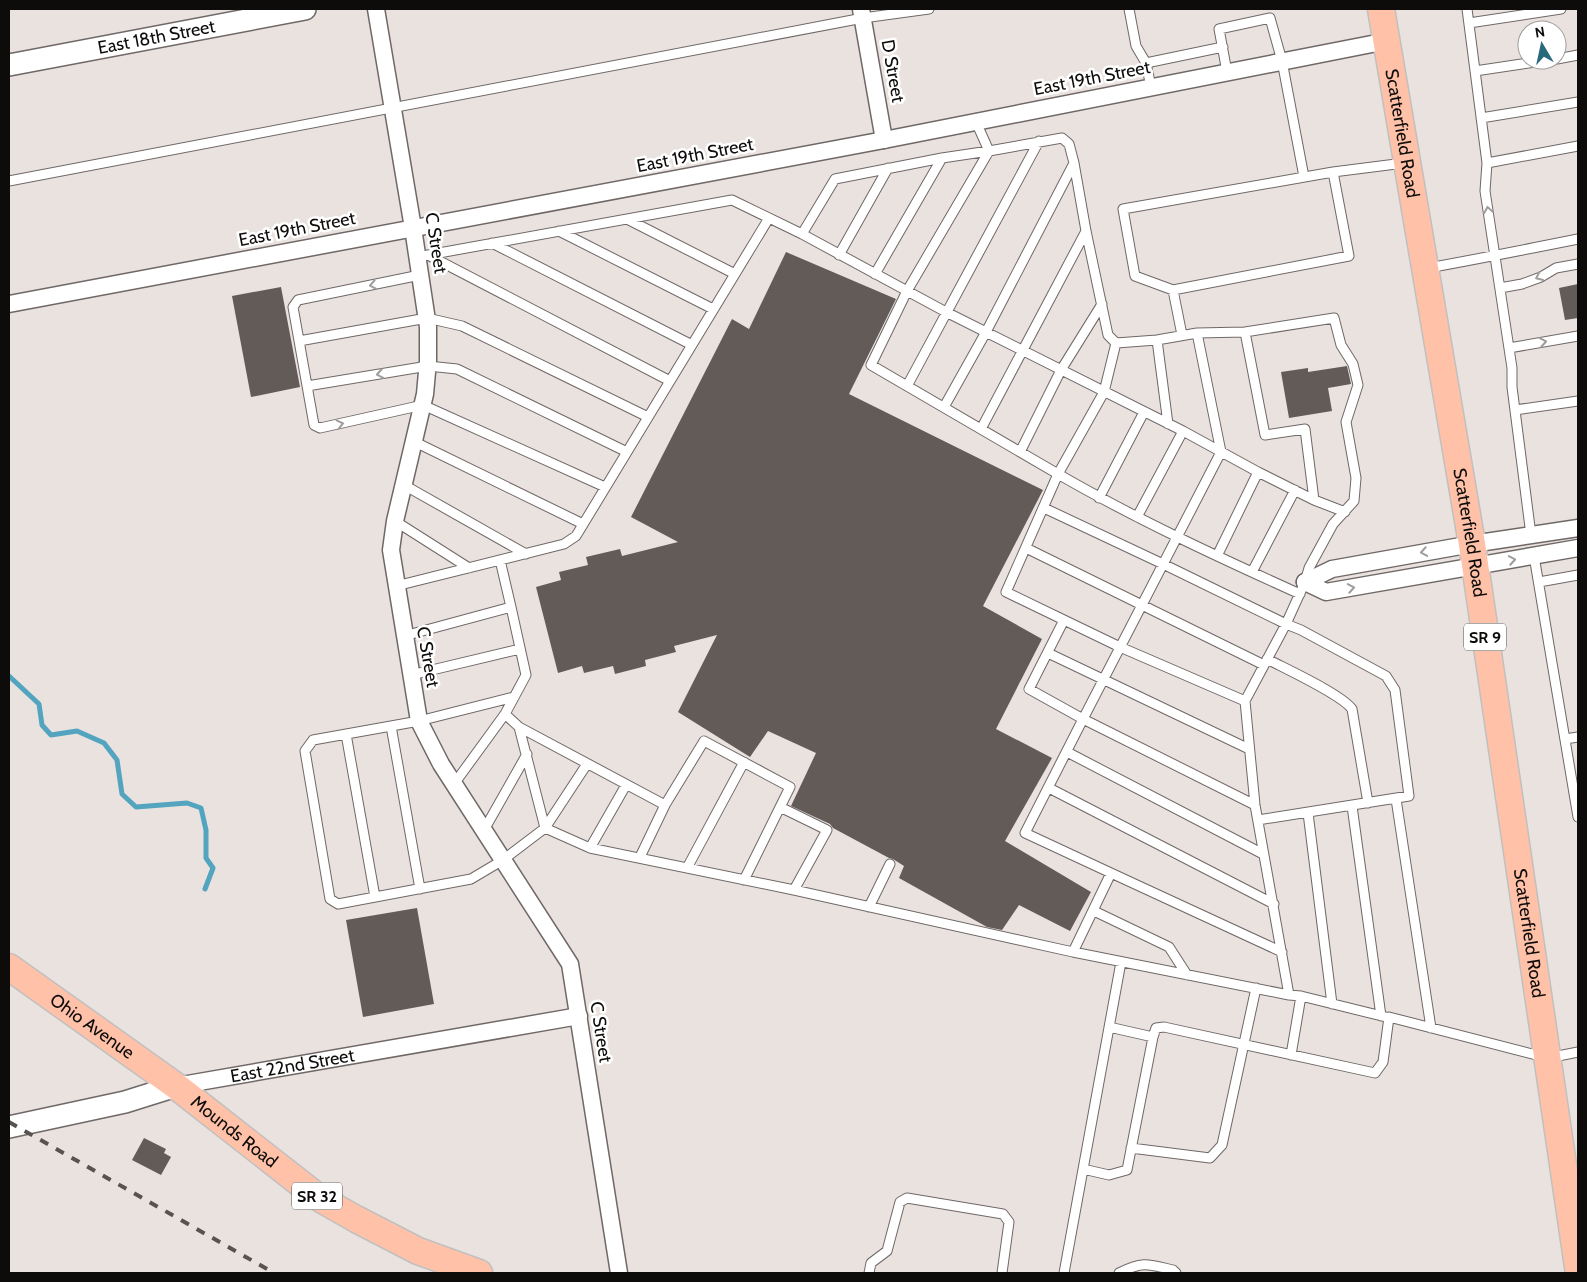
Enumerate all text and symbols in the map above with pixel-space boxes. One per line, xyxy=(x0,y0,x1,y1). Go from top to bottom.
street label: East 18th Street xyxy=(96,15,217,59)
north arrow xyxy=(1517,20,1567,70)
text: N xyxy=(1534,22,1546,42)
street label: D Street xyxy=(877,38,909,104)
street label: East 19th Street xyxy=(1032,56,1152,100)
street label: Scatterfield Road xyxy=(1380,67,1424,199)
street label: East 19th Street xyxy=(635,133,755,177)
one-way arrow xyxy=(1483,205,1494,213)
street label: East 19th Street xyxy=(237,207,357,251)
street label: C Street xyxy=(420,211,452,275)
one-way arrow xyxy=(1536,271,1545,281)
one-way arrow xyxy=(368,279,377,289)
one-way arrow xyxy=(1539,338,1548,348)
one-way arrow xyxy=(375,368,383,379)
one-way arrow xyxy=(335,419,344,430)
street label: Scatterfield Road xyxy=(1448,466,1491,599)
one-way arrow xyxy=(1419,547,1428,557)
one-way arrow xyxy=(1507,556,1516,566)
one-way arrow xyxy=(1347,583,1356,593)
road number: SR 9 xyxy=(1464,624,1506,650)
street label: C Street xyxy=(412,625,444,689)
street label: Scatterfield Road xyxy=(1509,867,1549,999)
street label: Ohio Avenue xyxy=(46,989,139,1064)
street label: C Street xyxy=(585,1000,617,1064)
street label: East 22nd Street xyxy=(229,1044,356,1087)
street label: Mounds Road xyxy=(186,1091,282,1172)
road number: SR 32 xyxy=(292,1182,342,1210)

